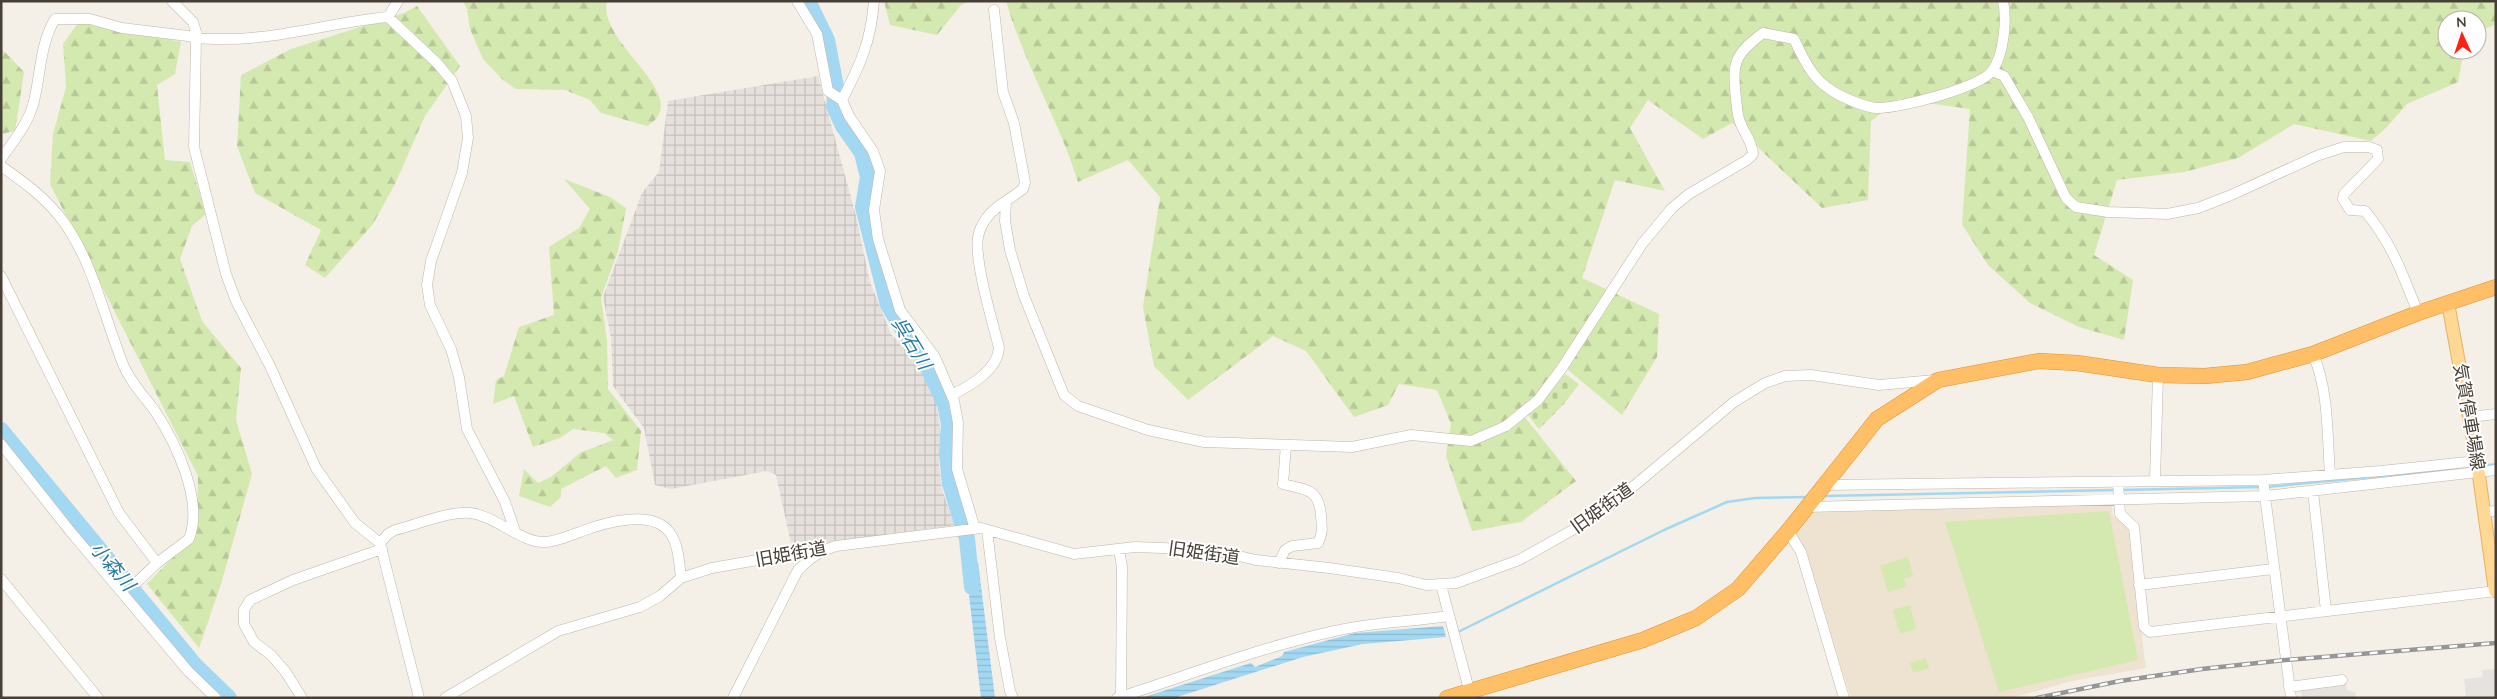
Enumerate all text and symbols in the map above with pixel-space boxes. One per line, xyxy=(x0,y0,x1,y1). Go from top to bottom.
north arrow xyxy=(2437,10,2487,60)
text: N xyxy=(2456,13,2467,31)
water label: 呉石川 xyxy=(887,312,938,375)
street label: 気賀停車場線 xyxy=(2449,362,2490,472)
street label: 旧姫街道 xyxy=(1566,477,1638,538)
water label: 小森川 xyxy=(85,536,142,597)
street label: 旧姫街道 xyxy=(753,536,828,571)
street label: 旧姫街道 xyxy=(1167,536,1241,569)

